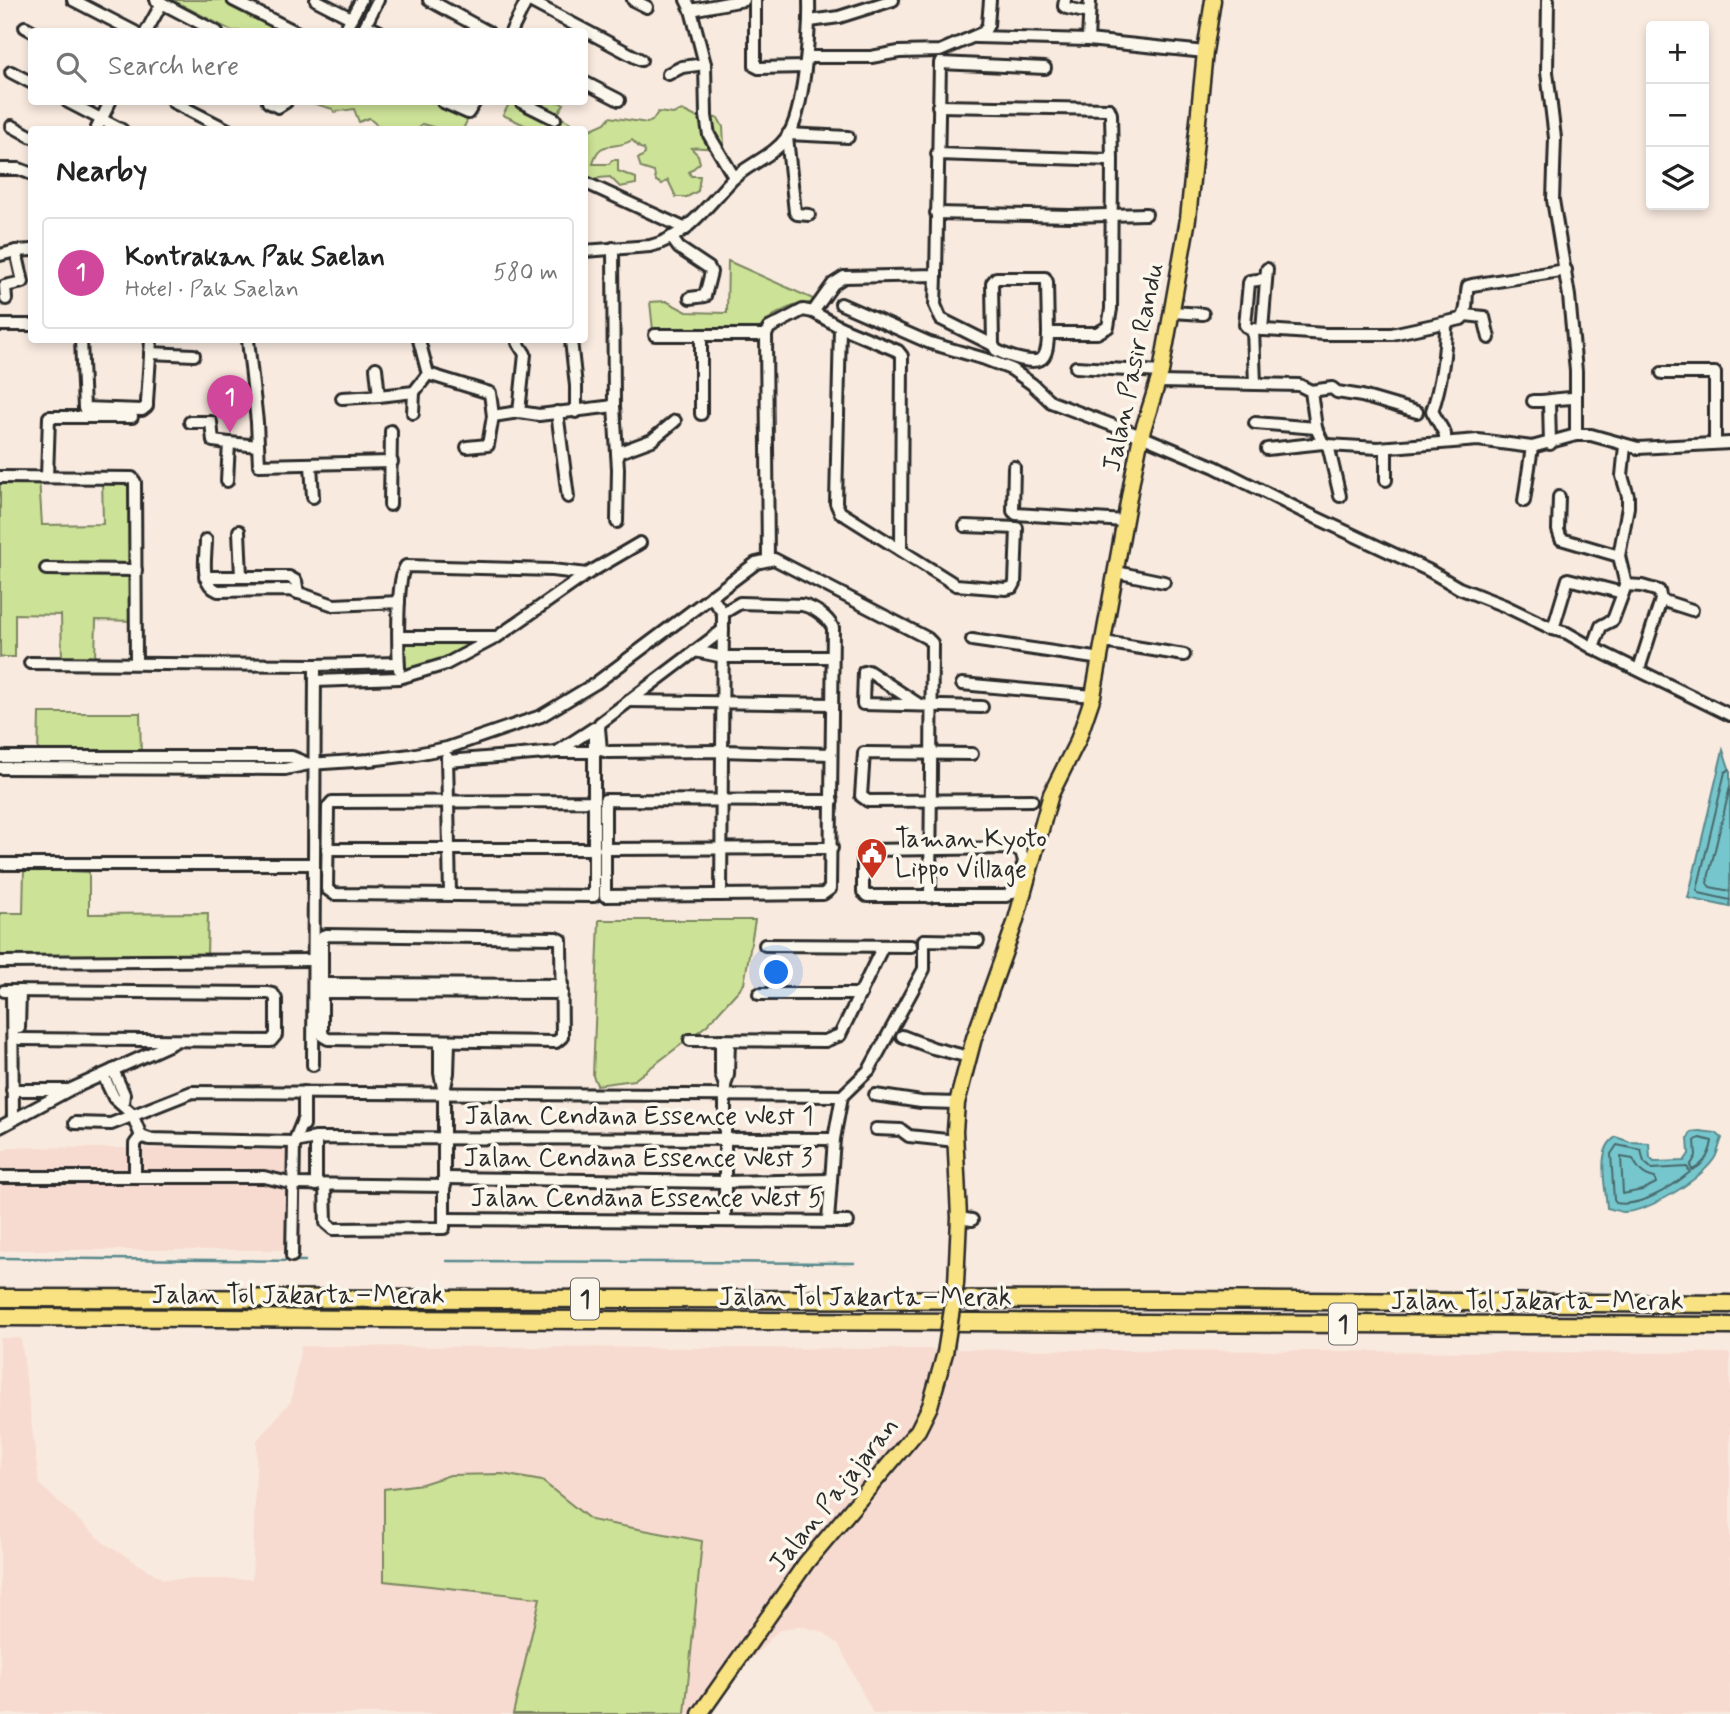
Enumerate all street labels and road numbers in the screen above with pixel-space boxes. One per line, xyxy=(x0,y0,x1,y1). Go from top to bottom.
street label: Jalan Pasir Randu xyxy=(1095,260,1173,475)
street label: Jalan Cendana Essence West 1 xyxy=(464,1100,814,1134)
street label: Jalan Cendana Essence West 3 xyxy=(463,1142,813,1176)
street label: Jalan Cendana Essence West 5 xyxy=(470,1182,824,1216)
street label: Jalan Tol Jakarta–Merak xyxy=(151,1279,445,1313)
road number: 1 xyxy=(571,1279,599,1320)
street label: Jalan Tol Jakarta–Merak xyxy=(718,1281,1012,1315)
street label: Jalan Tol Jakarta–Merak xyxy=(1390,1285,1684,1319)
road number: 1 xyxy=(1329,1304,1357,1344)
street label: Jalan Pajajaran xyxy=(762,1411,907,1580)

